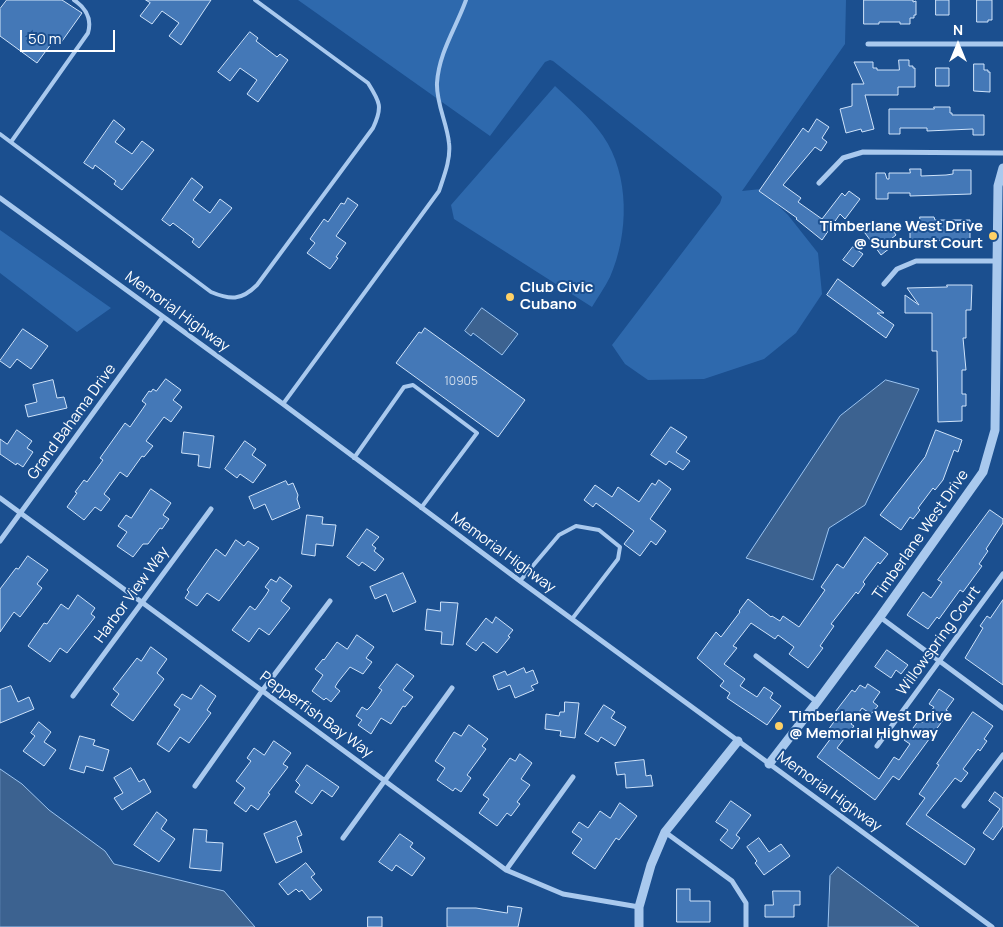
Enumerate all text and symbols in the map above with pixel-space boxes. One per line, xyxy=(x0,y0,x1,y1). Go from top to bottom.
scale bar xyxy=(22,20,118,52)
north arrow xyxy=(933,20,983,70)
text: N xyxy=(953,20,963,39)
text: 50 m xyxy=(28,28,62,49)
place label: Timberlane West Drive @ Sunburst Court xyxy=(820,218,983,253)
marker: Timberlane West Drive @ Sunburst Court xyxy=(987,230,999,242)
street label: Memorial Highway xyxy=(121,268,233,356)
place label: Club Civic Cubano xyxy=(520,279,593,314)
marker: Club Civic Cubano xyxy=(504,291,516,303)
street label: Grand Bahama Drive xyxy=(24,361,120,483)
house number: 10905 xyxy=(444,375,478,389)
street label: Timberlane West Drive xyxy=(869,467,973,603)
street label: Memorial Highway xyxy=(447,509,559,597)
street label: Harbor View Way xyxy=(91,543,173,647)
street label: Willowspring Court xyxy=(893,583,985,699)
street label: Pepperfish Bay Way xyxy=(256,668,376,762)
place label: Timberlane West Drive @ Memorial Highway xyxy=(789,708,952,743)
marker: Timberlane West Drive @ Memorial Highway xyxy=(773,720,785,732)
street label: Memorial Highway xyxy=(773,748,885,836)

